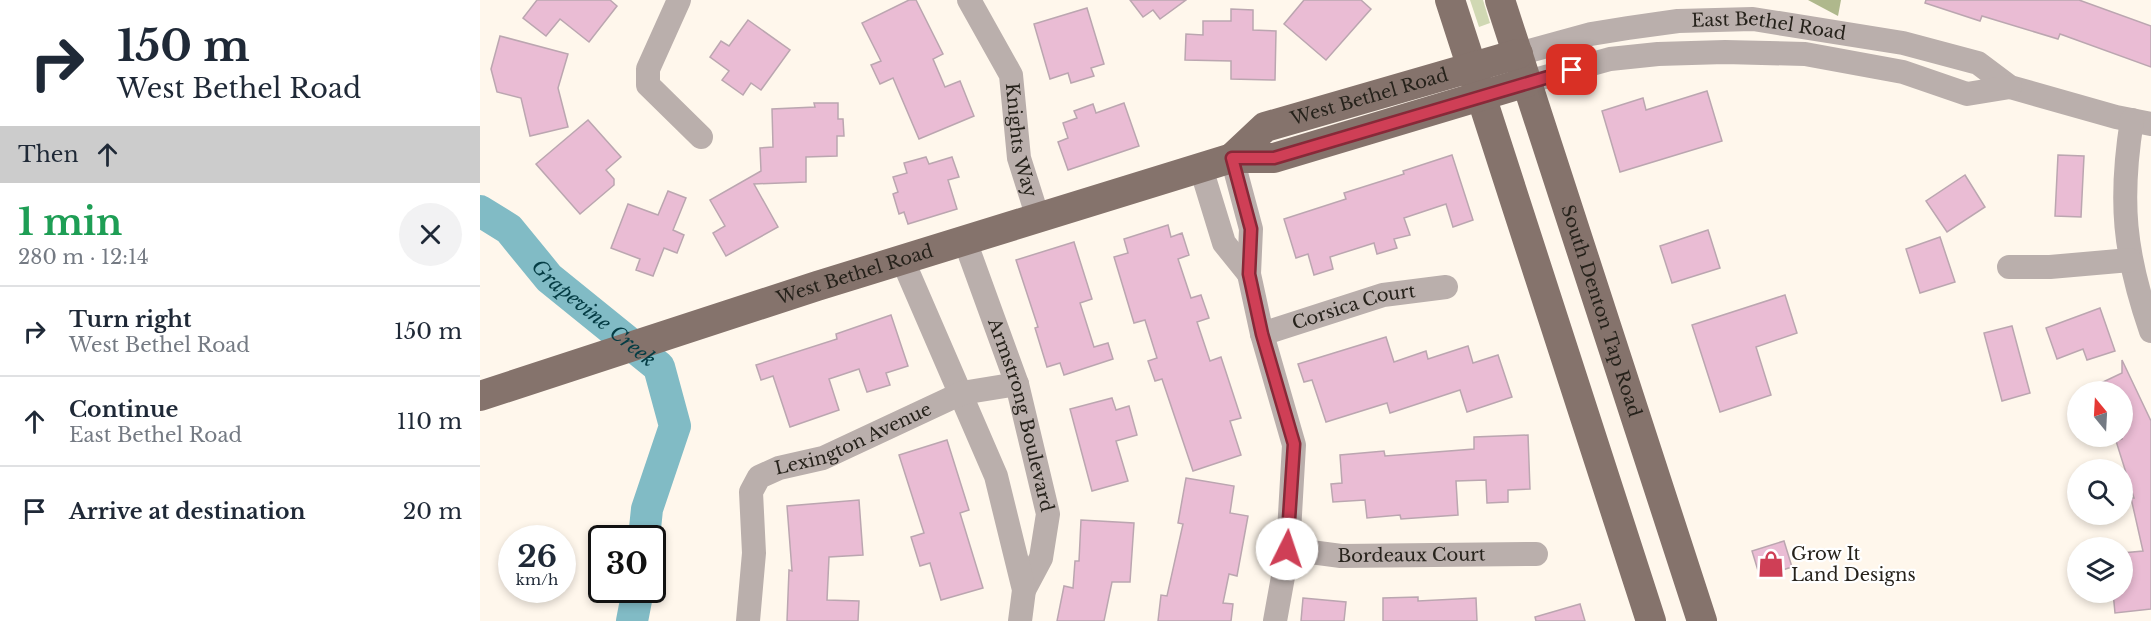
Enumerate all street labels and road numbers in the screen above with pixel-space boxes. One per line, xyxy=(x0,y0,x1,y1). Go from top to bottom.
street label: East Bethel Road xyxy=(1691,7,1848,45)
street label: West Bethel Road xyxy=(1287,64,1451,130)
street label: Knights Way xyxy=(1001,82,1042,201)
street label: South Denton Tap Road xyxy=(1556,202,1646,420)
street label: West Bethel Road xyxy=(773,240,936,310)
street label: Corsica Court xyxy=(1289,280,1417,335)
street label: Armstrong Boulevard xyxy=(983,314,1058,514)
street label: Lexington Avenue xyxy=(773,398,935,480)
street label: Bordeaux Court xyxy=(1337,544,1486,567)

